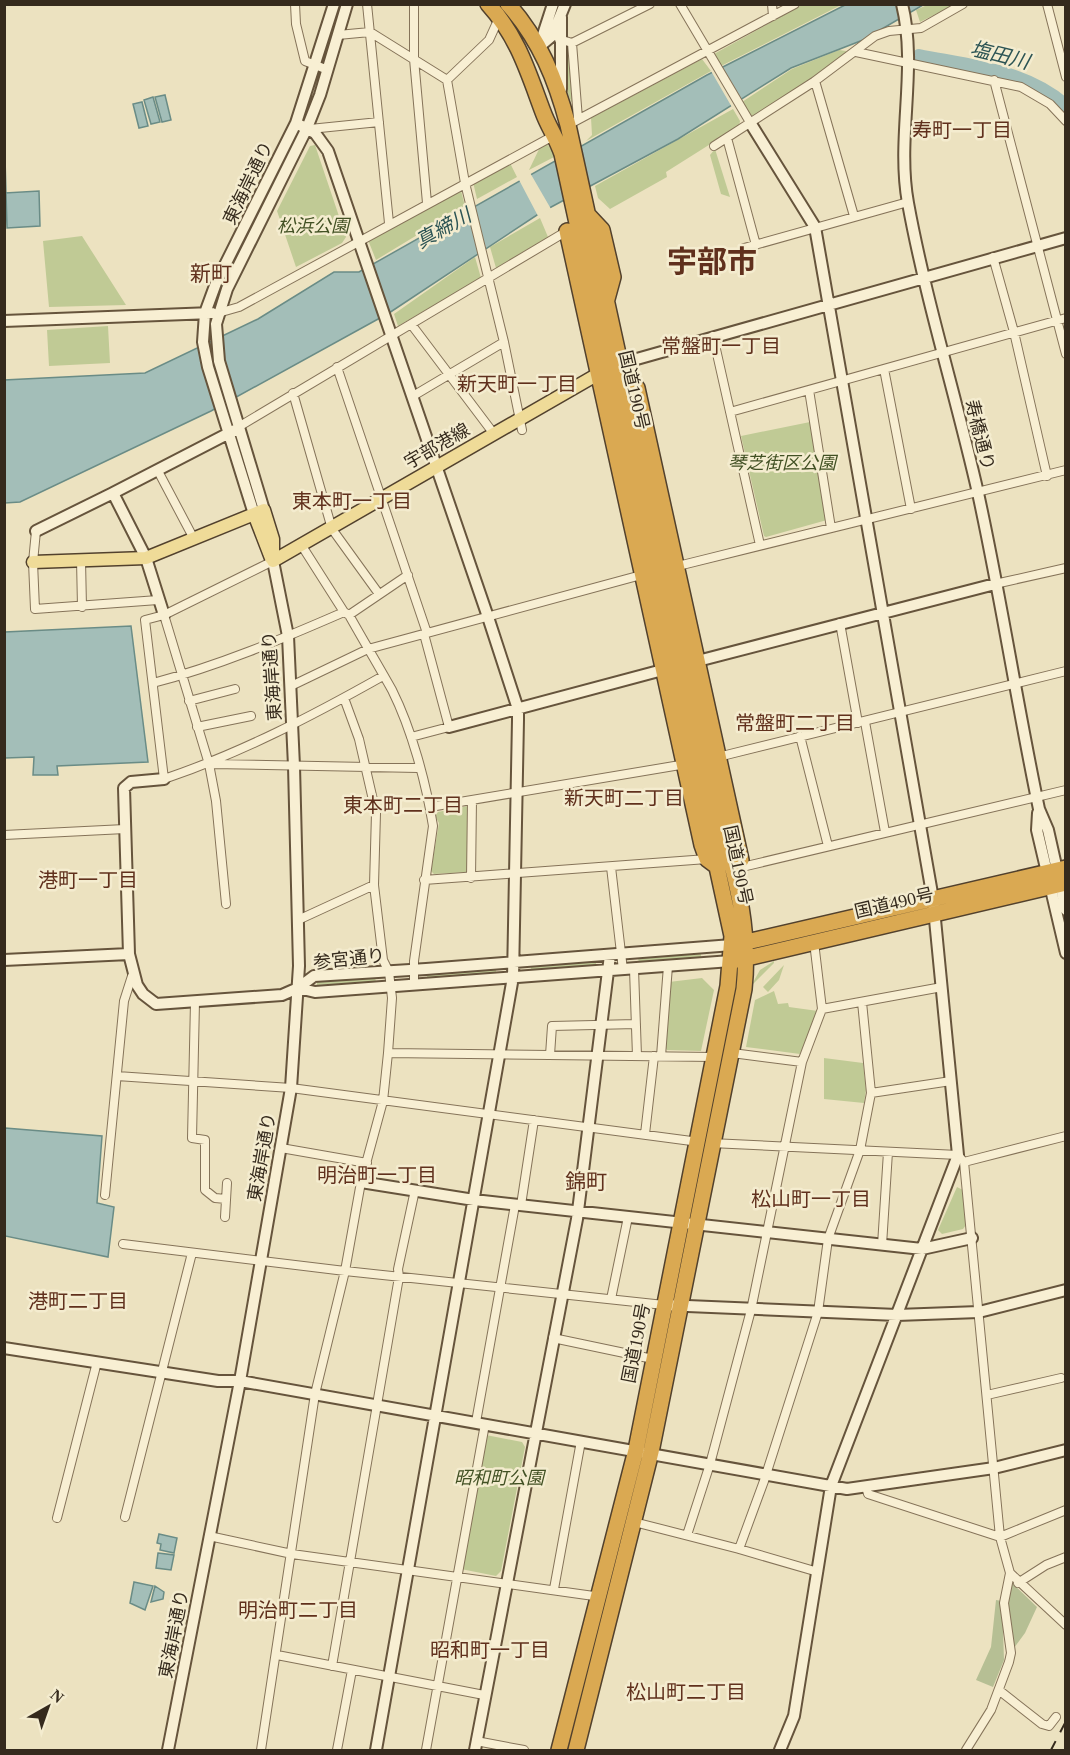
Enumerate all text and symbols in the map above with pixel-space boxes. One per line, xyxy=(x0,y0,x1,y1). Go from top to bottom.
water label: 塩田川 xyxy=(968,37,1034,73)
district label: 寿町一丁目 xyxy=(912,119,1012,141)
street label: 東海岸通り xyxy=(219,138,277,228)
water label: 真締川 xyxy=(411,203,476,252)
park label: 松浜公園 xyxy=(277,216,352,236)
district label: 宇部市 xyxy=(667,245,757,278)
district label: 新町 xyxy=(190,262,232,286)
district label: 常盤町一丁目 xyxy=(661,335,781,357)
street label: 国道190号 xyxy=(615,348,653,432)
district label: 新天町一丁目 xyxy=(457,373,577,395)
street label: 寿橋通り xyxy=(962,398,998,472)
street label: 宇部港線 xyxy=(401,419,473,473)
park label: 琴芝街区公園 xyxy=(728,453,839,473)
district label: 東本町一丁目 xyxy=(292,490,412,512)
street label: 東海岸通り xyxy=(259,630,285,722)
district label: 常盤町二丁目 xyxy=(735,712,855,734)
district label: 新天町二丁目 xyxy=(564,787,684,809)
district label: 東本町二丁目 xyxy=(343,794,463,816)
street label: 国道190号 xyxy=(720,823,756,907)
district label: 港町一丁目 xyxy=(38,869,138,891)
street label: 国道490号 xyxy=(852,884,936,922)
street label: 参宮通り xyxy=(312,945,386,973)
street label: 東海岸通り xyxy=(244,1111,280,1203)
district label: 明治町一丁目 xyxy=(317,1164,437,1186)
district label: 錦町 xyxy=(565,1170,607,1194)
district label: 松山町一丁目 xyxy=(751,1188,871,1210)
district label: 港町二丁目 xyxy=(28,1290,128,1312)
street label: 国道190号 xyxy=(618,1301,654,1385)
park label: 昭和町公園 xyxy=(454,1468,547,1488)
street label: 東海岸通り xyxy=(156,1588,192,1680)
district label: 明治町二丁目 xyxy=(238,1599,358,1621)
district label: 昭和町一丁目 xyxy=(430,1639,550,1661)
north arrow xyxy=(18,1677,78,1737)
district label: 松山町二丁目 xyxy=(626,1681,746,1703)
text: N xyxy=(47,1686,68,1706)

